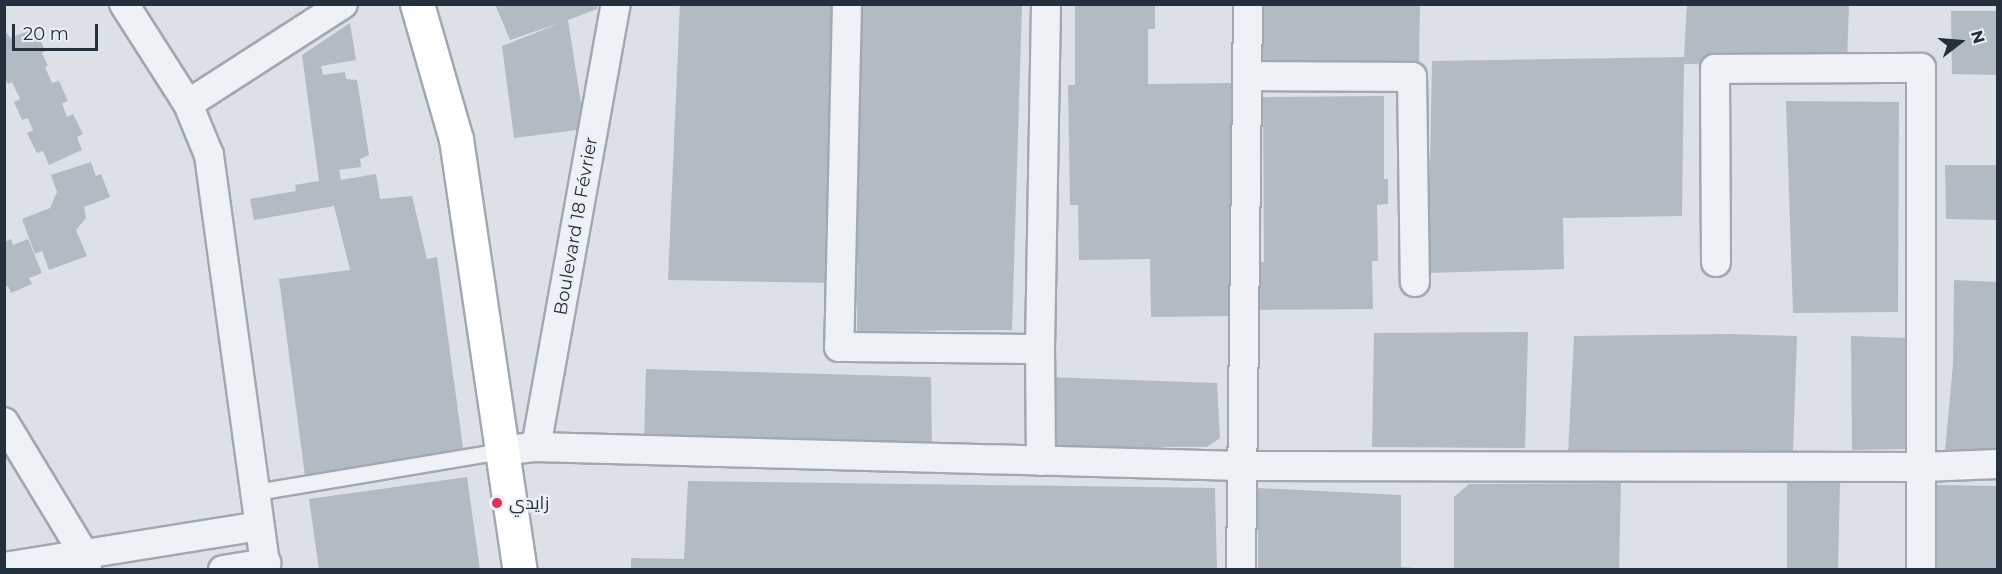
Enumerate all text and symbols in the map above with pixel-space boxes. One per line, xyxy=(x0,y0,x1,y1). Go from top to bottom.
scale bar xyxy=(15,12,100,50)
north arrow xyxy=(1930,12,1990,72)
text: 20 m xyxy=(23,23,69,45)
text: N xyxy=(1967,28,1989,46)
street label: Boulevard 18 Février xyxy=(550,135,602,317)
place label: زايدي xyxy=(509,492,549,514)
marker: زايدي xyxy=(490,496,504,510)

